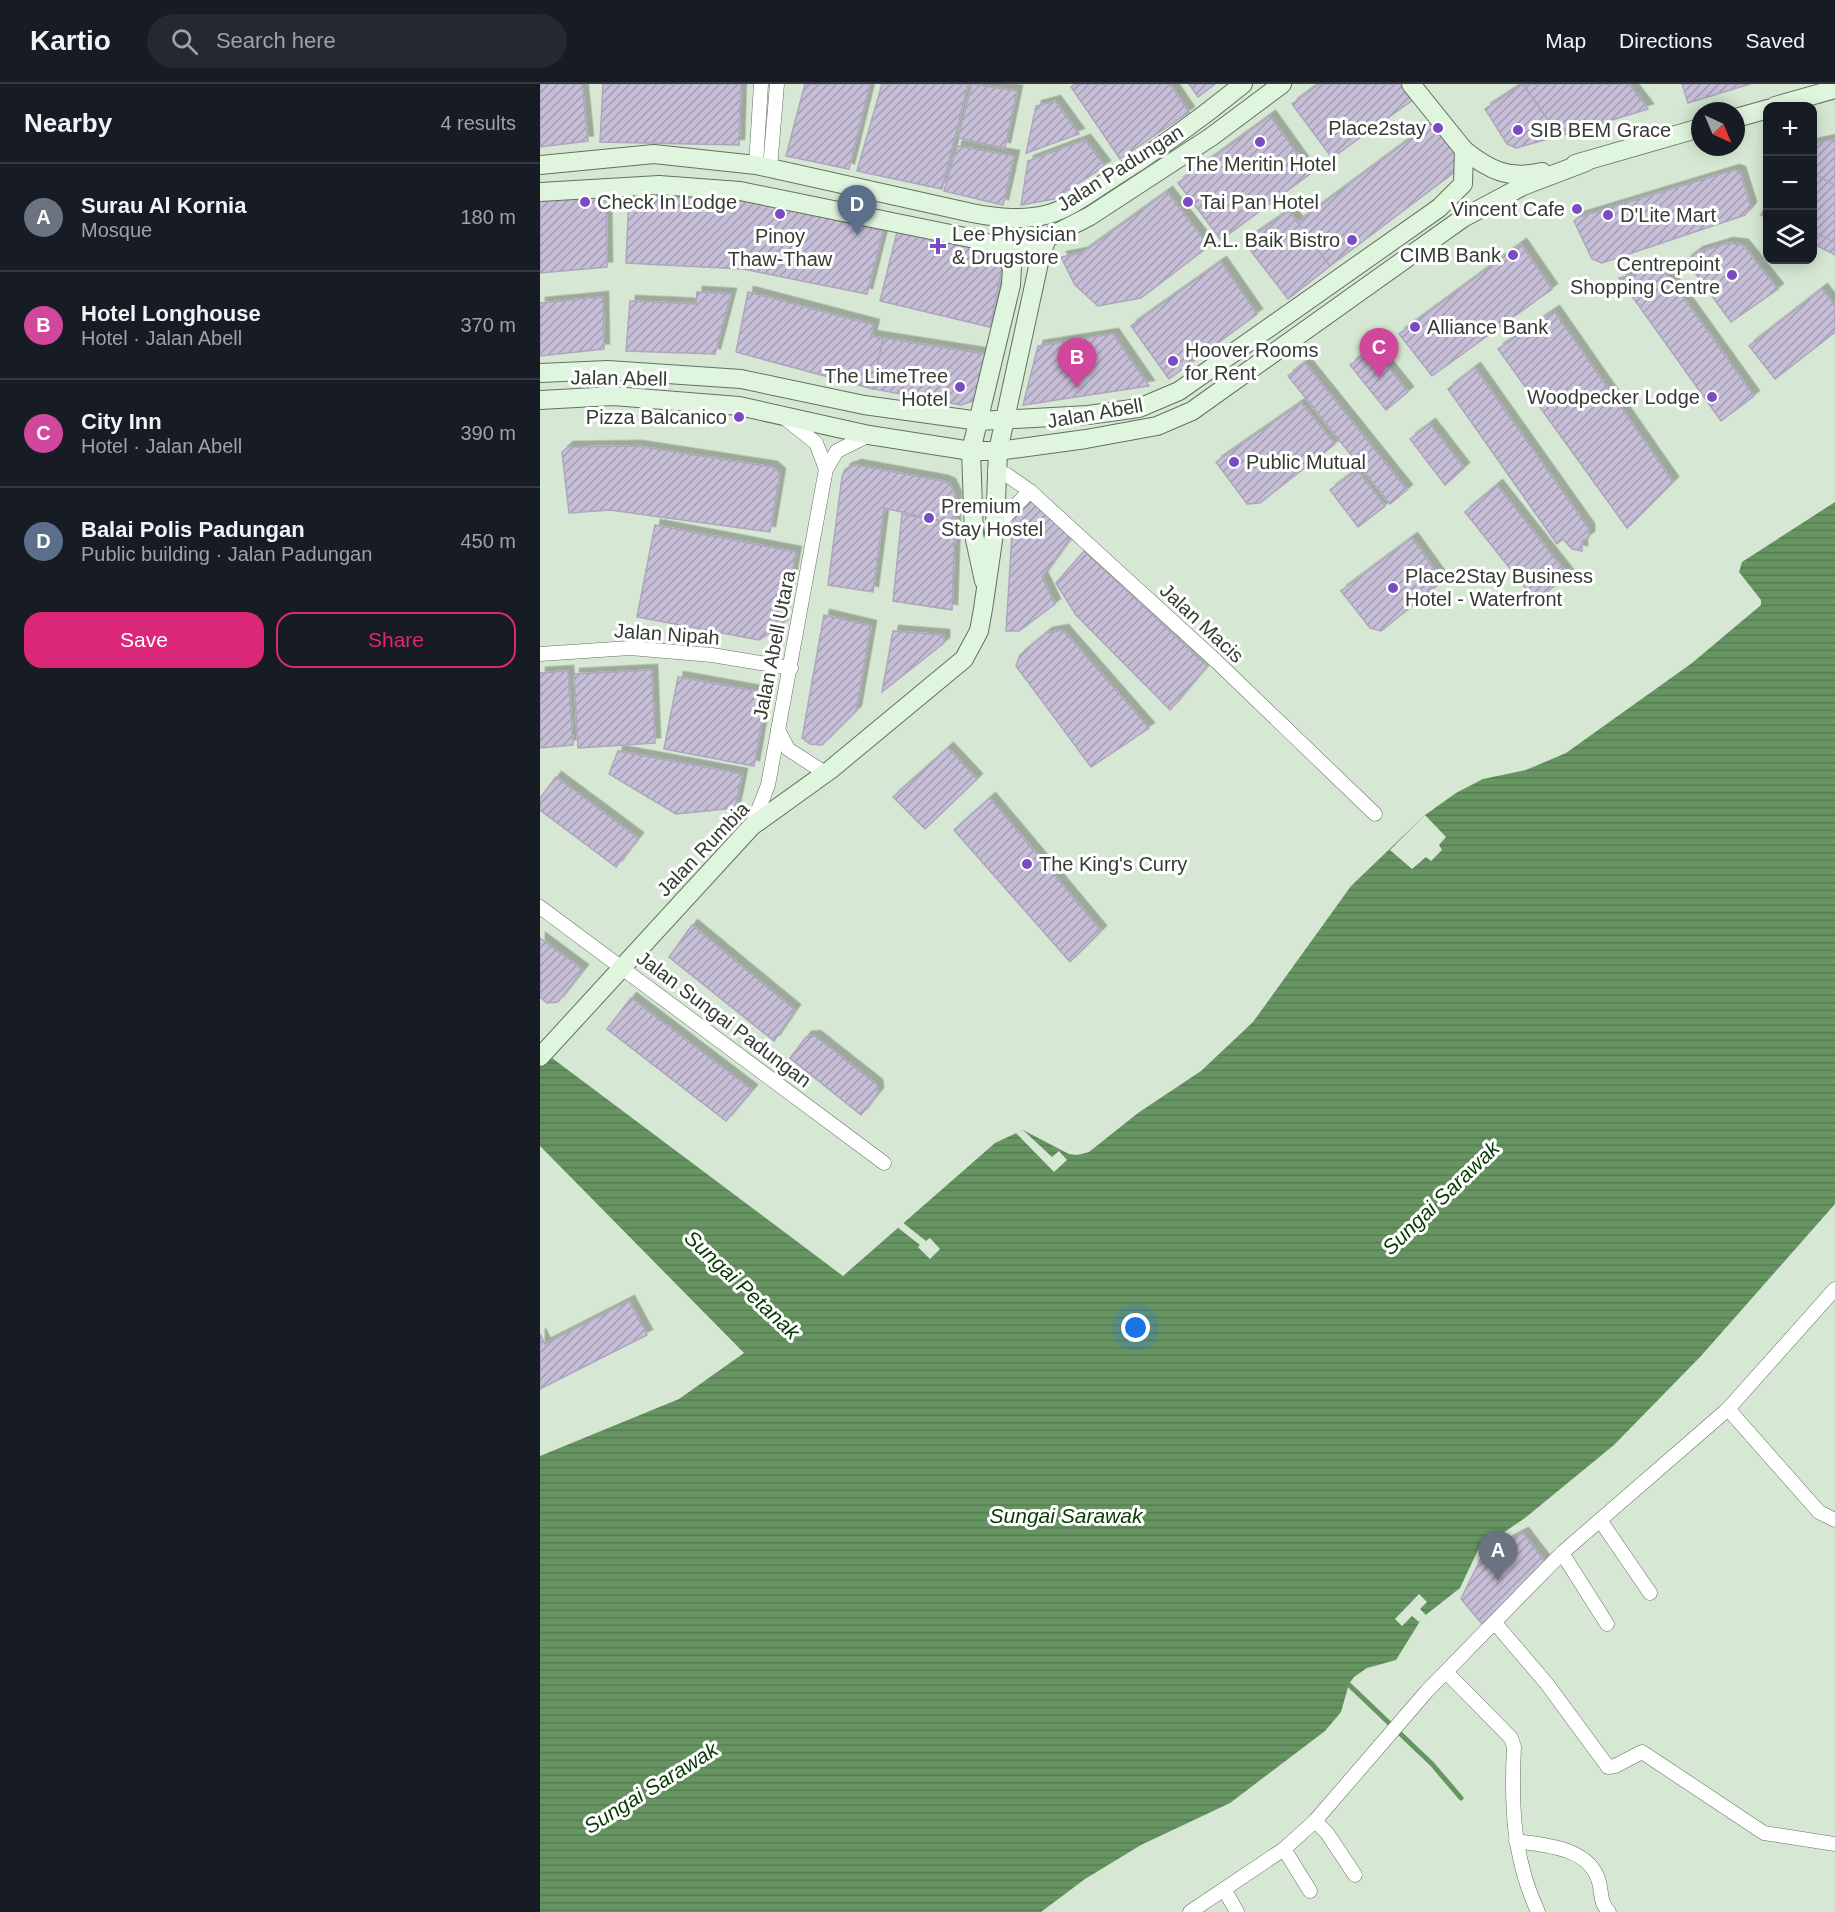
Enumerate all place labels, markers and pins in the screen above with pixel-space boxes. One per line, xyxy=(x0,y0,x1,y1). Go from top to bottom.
place label: Place2stay xyxy=(1328,117,1426,139)
place label: SIB BEM Grace xyxy=(1530,119,1671,141)
marker: Place2stay xyxy=(1431,121,1445,135)
marker: SIB BEM Grace xyxy=(1511,123,1525,137)
marker: The Meritin Hotel xyxy=(1253,135,1267,149)
place label: The Meritin Hotel xyxy=(1184,153,1336,175)
pin: D xyxy=(838,186,876,235)
place label: Check In Lodge xyxy=(597,191,737,213)
place label: Tai Pan Hotel xyxy=(1200,191,1319,213)
marker: Check In Lodge xyxy=(578,195,592,209)
marker: Tai Pan Hotel xyxy=(1181,195,1195,209)
place label: Vincent Cafe xyxy=(1451,198,1565,220)
marker: Vincent Cafe xyxy=(1570,202,1584,216)
place label: D'Lite Mart xyxy=(1620,204,1717,226)
marker: Pinoy Thaw-Thaw xyxy=(773,207,787,221)
marker: D'Lite Mart xyxy=(1601,208,1615,222)
place label: Lee Physician & Drugstore xyxy=(952,223,1077,268)
place label: Pinoy Thaw-Thaw xyxy=(728,225,833,270)
place label: A.L. Baik Bistro xyxy=(1203,229,1340,251)
marker: A.L. Baik Bistro xyxy=(1345,233,1359,247)
marker: Lee Physician & Drugstore xyxy=(929,237,947,255)
place label: CIMB Bank xyxy=(1400,244,1502,266)
marker: CIMB Bank xyxy=(1506,248,1520,262)
place label: Centrepoint Shopping Centre xyxy=(1570,253,1720,298)
marker: Centrepoint Shopping Centre xyxy=(1725,268,1739,282)
place label: Alliance Bank xyxy=(1427,316,1549,338)
marker: Alliance Bank xyxy=(1408,320,1422,334)
pin: C xyxy=(1360,328,1398,378)
pin: B xyxy=(1058,338,1096,388)
place label: Hoover Rooms for Rent xyxy=(1185,339,1318,384)
marker: Hoover Rooms for Rent xyxy=(1166,354,1180,368)
place label: The LimeTree Hotel xyxy=(824,365,948,410)
marker: The LimeTree Hotel xyxy=(953,380,967,394)
place label: Woodpecker Lodge xyxy=(1527,386,1700,408)
marker: Woodpecker Lodge xyxy=(1705,390,1719,404)
place label: Pizza Balcanico xyxy=(586,406,727,428)
marker: Pizza Balcanico xyxy=(732,410,746,424)
place label: Public Mutual xyxy=(1246,451,1366,473)
marker: Public Mutual xyxy=(1227,455,1241,469)
place label: Premium Stay Hostel xyxy=(941,495,1043,540)
marker: Premium Stay Hostel xyxy=(922,511,936,525)
place label: Place2Stay Business Hotel - Waterfront xyxy=(1405,565,1593,610)
marker: Place2Stay Business Hotel - Waterfront xyxy=(1386,581,1400,595)
place label: The King's Curry xyxy=(1039,853,1187,875)
marker: The King's Curry xyxy=(1020,857,1034,871)
pin: A xyxy=(1478,1532,1518,1581)

